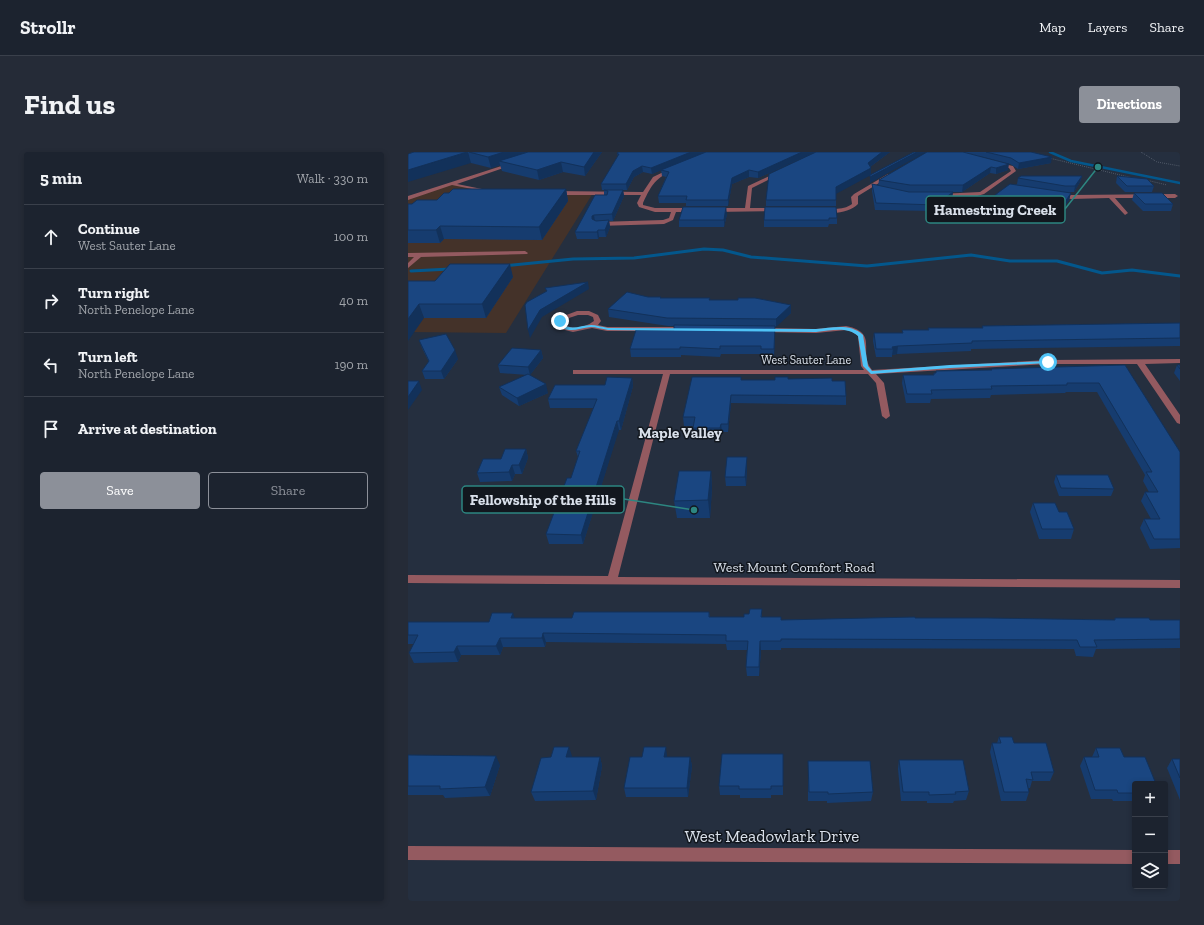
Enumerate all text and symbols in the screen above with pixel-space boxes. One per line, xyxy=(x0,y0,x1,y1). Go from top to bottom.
text: Strollr xyxy=(20,16,76,39)
text: Map xyxy=(1039,19,1066,36)
text: Layers xyxy=(1088,19,1127,36)
text: Share xyxy=(1149,19,1184,36)
button: Directions xyxy=(1079,86,1180,123)
text: Find us xyxy=(24,88,115,121)
text: 5 min xyxy=(40,168,82,188)
text: Walk · 330 m xyxy=(297,171,368,186)
callout: Hamestring Creek xyxy=(926,196,1065,223)
text: Hamestring Creek xyxy=(934,201,1057,219)
text: Continue xyxy=(78,220,140,238)
icon: ahead xyxy=(40,226,62,248)
text: 100 m xyxy=(334,229,368,244)
text: West Sauter Lane xyxy=(78,238,176,253)
text: Turn right xyxy=(78,284,149,302)
icon: right xyxy=(40,290,62,312)
text: 40 m xyxy=(339,293,368,308)
text: North Penelope Lane xyxy=(78,302,194,317)
route end xyxy=(551,312,569,330)
text: Turn left xyxy=(78,348,138,366)
street label: West Sauter Lane xyxy=(761,353,851,367)
route start xyxy=(1039,353,1057,371)
icon: left xyxy=(40,354,62,376)
text: 190 m xyxy=(334,357,368,372)
text: North Penelope Lane xyxy=(78,366,194,381)
icon: arrive xyxy=(40,418,62,440)
text: Arrive at destination xyxy=(78,420,217,438)
district label: Maple Valley xyxy=(638,424,722,442)
button: Save xyxy=(40,472,200,509)
button: Share xyxy=(208,472,368,509)
callout: Fellowship of the Hills xyxy=(462,486,624,513)
text: Fellowship of the Hills xyxy=(470,491,616,509)
street label: West Mount Comfort Road xyxy=(713,559,875,576)
map controls xyxy=(1132,781,1168,889)
button: + xyxy=(1132,781,1168,817)
button: − xyxy=(1132,817,1168,853)
street label: West Meadowlark Drive xyxy=(685,826,859,846)
button: layers xyxy=(1132,853,1168,889)

